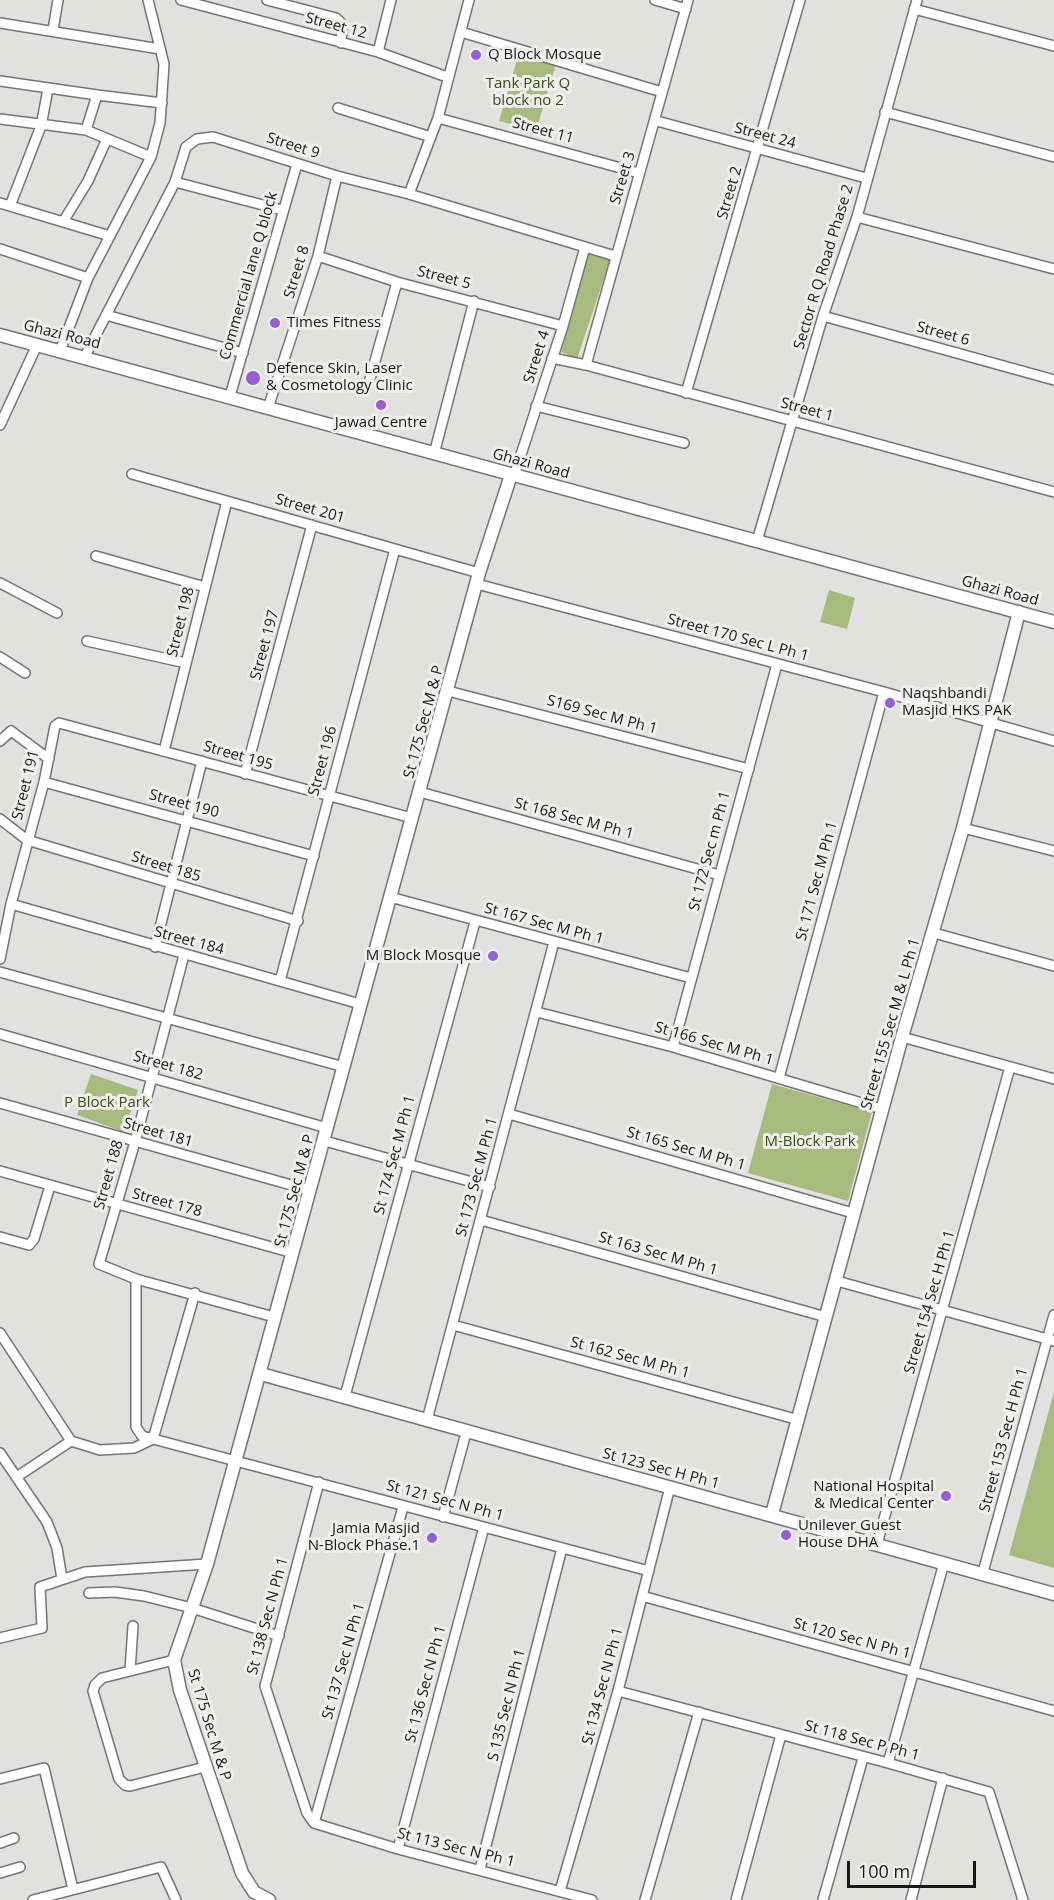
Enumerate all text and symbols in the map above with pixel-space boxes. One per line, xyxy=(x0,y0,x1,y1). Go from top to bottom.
street label: Street 12 xyxy=(303,9,369,43)
place label: Q Block Mosque xyxy=(488,46,601,64)
marker: Q Block Mosque xyxy=(469,48,483,62)
park label: Tank Park Q block no 2 xyxy=(486,75,570,110)
street label: Street 11 xyxy=(510,114,576,148)
street label: Street 24 xyxy=(732,119,798,153)
street label: Street 9 xyxy=(264,129,322,163)
street label: Street 3 xyxy=(606,149,640,207)
street label: Street 2 xyxy=(714,164,746,222)
street label: Sector R Q Road Phase 2 xyxy=(790,182,858,352)
street label: Commercial lane Q block xyxy=(216,190,282,362)
street label: Street 8 xyxy=(280,243,314,301)
street label: Street 5 xyxy=(415,263,473,293)
place label: Times Fitness xyxy=(287,314,381,332)
marker: Times Fitness xyxy=(268,316,282,330)
street label: Ghazi Road xyxy=(22,317,102,353)
street label: Street 6 xyxy=(914,318,972,350)
street label: Street 4 xyxy=(520,328,554,386)
place label: Defence Skin, Laser & Cosmetology Clinic xyxy=(266,360,413,395)
marker: Defence Skin, Laser & Cosmetology Clinic xyxy=(244,369,262,387)
street label: Street 1 xyxy=(778,394,836,426)
marker: Jawad Centre xyxy=(374,398,388,412)
place label: Jawad Centre xyxy=(335,414,427,432)
street label: Ghazi Road xyxy=(491,445,571,483)
street label: Street 201 xyxy=(273,490,347,528)
street label: Ghazi Road xyxy=(960,572,1040,610)
street label: Street 198 xyxy=(164,585,198,659)
street label: Street 197 xyxy=(247,608,283,682)
street label: Street 170 Sec L Ph 1 xyxy=(665,610,811,666)
street label: St 175 Sec M & P xyxy=(400,664,448,780)
place label: Naqshbandi Masjid HKS PAK xyxy=(902,685,1012,720)
street label: S169 Sec M Ph 1 xyxy=(545,692,659,738)
marker: Naqshbandi Masjid HKS PAK xyxy=(883,696,897,710)
street label: Street 196 xyxy=(305,724,341,798)
street label: Street 195 xyxy=(201,737,275,775)
street label: Street 191 xyxy=(9,748,43,822)
street label: Street 190 xyxy=(147,786,221,822)
street label: St 172 Sec m Ph 1 xyxy=(685,789,735,913)
street label: St 168 Sec M Ph 1 xyxy=(512,794,636,844)
street label: St 171 Sec M Ph 1 xyxy=(792,819,842,943)
street label: Street 185 xyxy=(129,848,203,886)
street label: St 167 Sec M Ph 1 xyxy=(482,899,606,949)
street label: Street 184 xyxy=(152,923,226,959)
street label: Street 155 Sec M & L Ph 1 xyxy=(858,936,924,1112)
place label: M Block Mosque xyxy=(366,947,481,965)
marker: M Block Mosque xyxy=(486,949,500,963)
street label: St 166 Sec M Ph 1 xyxy=(652,1018,776,1070)
street label: Street 182 xyxy=(131,1047,205,1085)
street label: St 174 Sec M Ph 1 xyxy=(370,1093,420,1217)
park label: P Block Park xyxy=(64,1094,150,1112)
street label: Street 181 xyxy=(121,1114,195,1152)
street label: St 173 Sec M Ph 1 xyxy=(452,1115,502,1239)
street label: St 165 Sec M Ph 1 xyxy=(624,1123,748,1175)
street label: St 175 Sec M & P xyxy=(271,1133,319,1249)
park label: M-Block Park xyxy=(764,1133,856,1151)
street label: Street 188 xyxy=(90,1138,128,1212)
street label: Street 178 xyxy=(130,1185,204,1221)
street label: St 163 Sec M Ph 1 xyxy=(596,1228,720,1280)
street label: Street 154 Sec H Ph 1 xyxy=(901,1228,959,1376)
street label: St 162 Sec M Ph 1 xyxy=(568,1333,692,1383)
street label: Street 153 Sec H Ph 1 xyxy=(976,1366,1032,1514)
street label: St 123 Sec H Ph 1 xyxy=(600,1445,722,1493)
street label: St 121 Sec N Ph 1 xyxy=(384,1477,506,1525)
place label: National Hospital & Medical Center xyxy=(813,1478,934,1513)
marker: National Hospital & Medical Center xyxy=(939,1489,953,1503)
place label: Unilever Guest House DHA xyxy=(798,1517,901,1552)
place label: Jamia Masjid N-Block Phase.1 xyxy=(308,1520,420,1555)
marker: Unilever Guest House DHA xyxy=(779,1528,793,1542)
marker: Jamia Masjid N-Block Phase.1 xyxy=(425,1531,439,1545)
street label: St 138 Sec N Ph 1 xyxy=(244,1555,292,1677)
street label: St 137 Sec N Ph 1 xyxy=(319,1601,369,1721)
street label: St 120 Sec N Ph 1 xyxy=(791,1615,913,1663)
street label: St 136 Sec N Ph 1 xyxy=(402,1623,450,1745)
street label: St 134 Sec N Ph 1 xyxy=(579,1625,627,1747)
street label: S 135 Sec N Ph 1 xyxy=(484,1647,530,1763)
street label: St 175 Sec M & P xyxy=(183,1667,235,1783)
street label: St 118 Sec P Ph 1 xyxy=(802,1717,922,1765)
street label: St 113 Sec N Ph 1 xyxy=(395,1825,517,1871)
scale bar xyxy=(850,1849,979,1887)
text: 100 m xyxy=(858,1859,910,1883)

